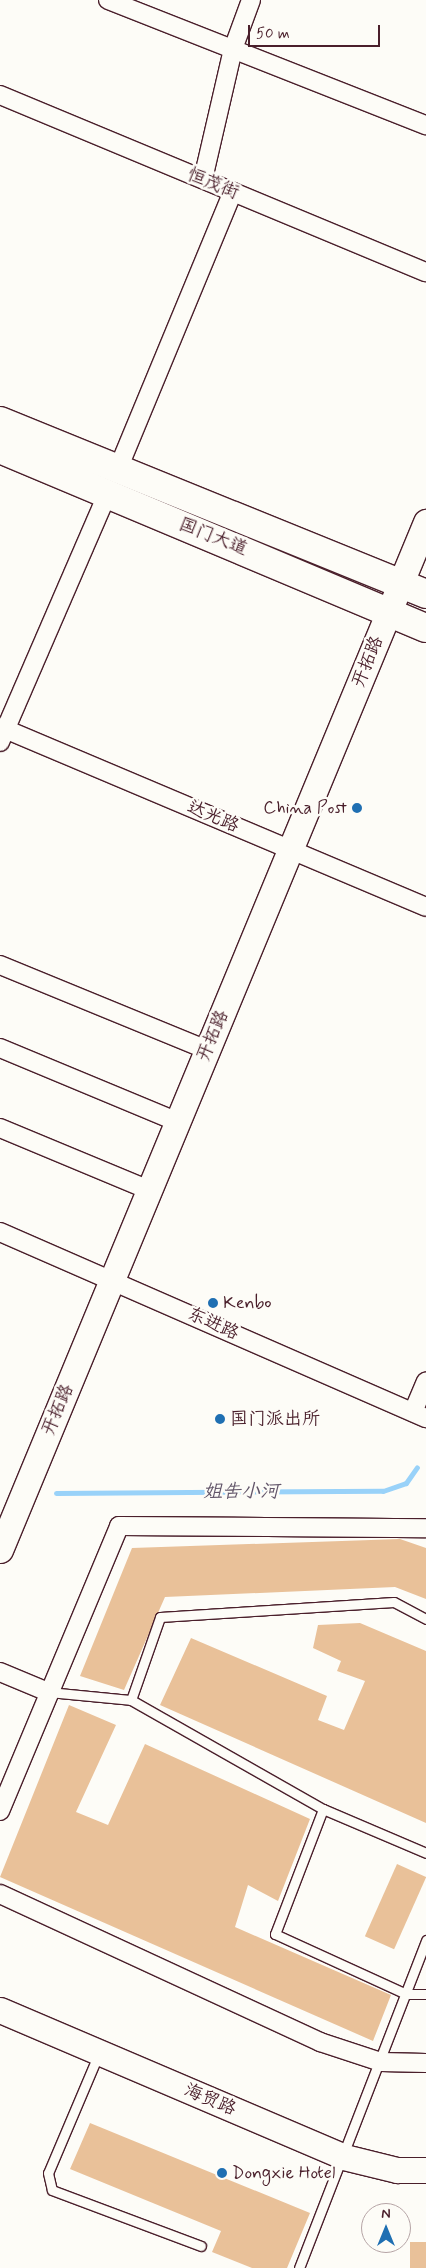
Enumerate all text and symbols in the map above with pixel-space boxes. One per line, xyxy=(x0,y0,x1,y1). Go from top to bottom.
scale bar xyxy=(251,15,384,47)
text: 50 m xyxy=(256,24,290,44)
street label: 恒茂街 xyxy=(184,164,242,204)
street label: 国门大道 xyxy=(176,514,250,560)
street label: 开拓路 xyxy=(348,633,388,691)
street label: 达光路 xyxy=(184,797,242,837)
place label: China Post xyxy=(265,797,347,819)
marker: China Post xyxy=(351,802,363,814)
street label: 开拓路 xyxy=(193,1007,233,1065)
place label: Kenbo xyxy=(223,1292,272,1314)
marker: Kenbo xyxy=(207,1297,219,1309)
street label: 东进路 xyxy=(184,1303,242,1345)
street label: 开拓路 xyxy=(38,1381,78,1439)
place label: 国门派出所 xyxy=(230,1408,320,1430)
marker: 国门派出所 xyxy=(214,1413,226,1425)
water label: 姐告小河 xyxy=(203,1481,279,1503)
street label: 海贸路 xyxy=(181,2080,239,2120)
place label: Dongxie Hotel xyxy=(232,2162,335,2184)
marker: Dongxie Hotel xyxy=(216,2167,228,2179)
north arrow xyxy=(361,2203,411,2253)
text: N xyxy=(381,2205,391,2223)

